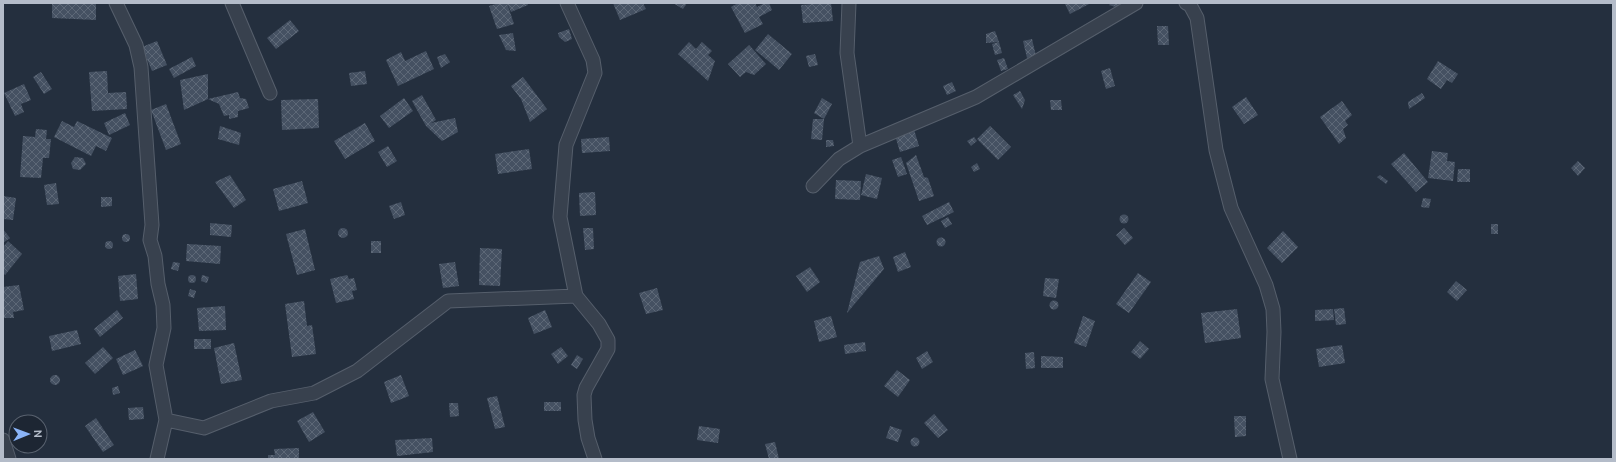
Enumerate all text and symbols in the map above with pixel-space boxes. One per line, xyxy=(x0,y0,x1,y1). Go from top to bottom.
north arrow xyxy=(8,414,48,454)
text: N xyxy=(32,430,44,438)

